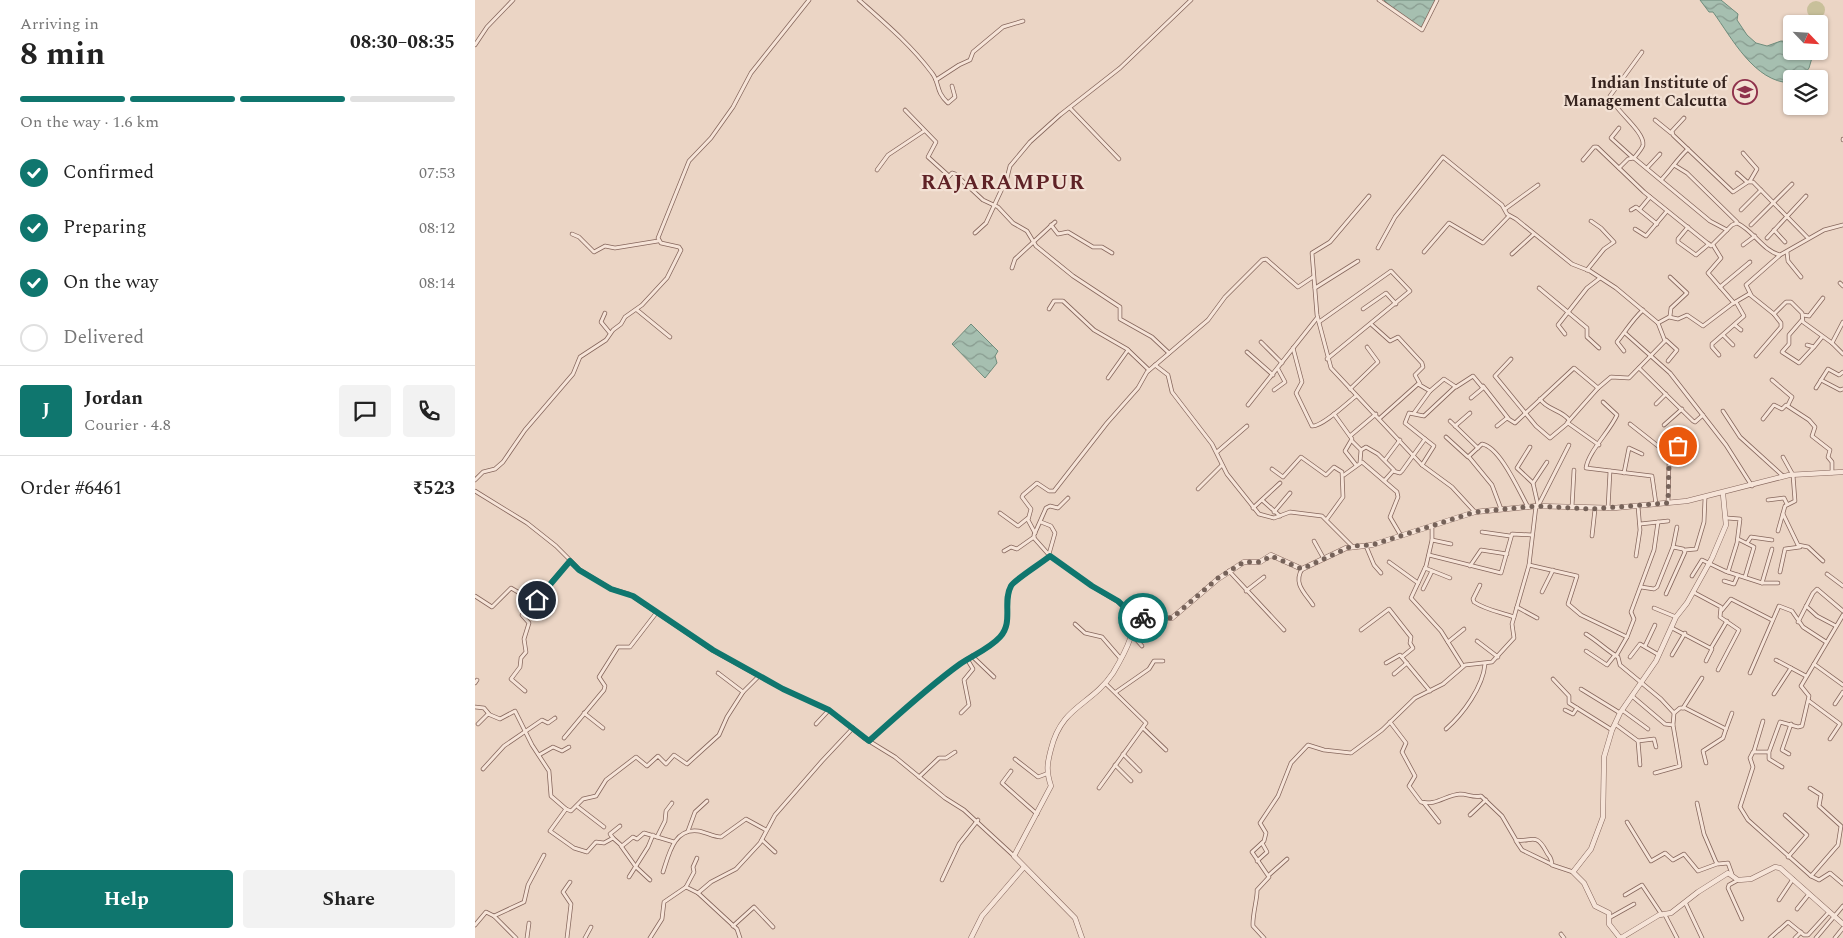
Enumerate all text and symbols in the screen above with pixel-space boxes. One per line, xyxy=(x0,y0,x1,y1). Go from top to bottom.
text: Arriving in xyxy=(20,12,99,36)
north arrow xyxy=(1783,15,1827,60)
map controls xyxy=(1783,15,1828,115)
text: 08:30–08:35 xyxy=(350,28,455,57)
text: 8 min xyxy=(20,30,105,79)
button: layers xyxy=(1783,70,1828,115)
place label: Indian Institute of Management Calcutta xyxy=(1563,71,1728,113)
school or university icon: Indian Institute of Management Calcutta xyxy=(1732,79,1758,105)
text: On the way · 1.6 km xyxy=(20,110,159,134)
text: Confirmed xyxy=(63,158,154,187)
icon: check xyxy=(20,159,48,187)
text: 07:53 xyxy=(419,161,455,185)
district label: RAJARAMPUR xyxy=(921,167,1085,199)
text: Preparing xyxy=(63,213,147,242)
icon: check xyxy=(20,214,48,242)
text: 08:12 xyxy=(419,216,455,240)
text: On the way xyxy=(63,268,159,297)
icon: check xyxy=(20,269,48,297)
text: 08:14 xyxy=(419,271,455,295)
text: Delivered xyxy=(63,323,144,352)
text: Jordan xyxy=(84,384,143,413)
button: chat xyxy=(339,385,391,437)
button: phone xyxy=(403,385,455,437)
text: J xyxy=(42,396,50,425)
text: Courier · 4.8 xyxy=(84,413,171,437)
pin xyxy=(1657,425,1699,467)
icon: bag xyxy=(1664,432,1692,460)
text: Order #6461 xyxy=(20,474,123,503)
text: ₹523 xyxy=(412,474,455,503)
pin xyxy=(516,579,558,621)
icon: home xyxy=(523,586,551,614)
courier xyxy=(1118,593,1168,643)
icon: bike xyxy=(1129,604,1157,632)
button: Help xyxy=(20,870,233,928)
button: Share xyxy=(243,870,455,928)

